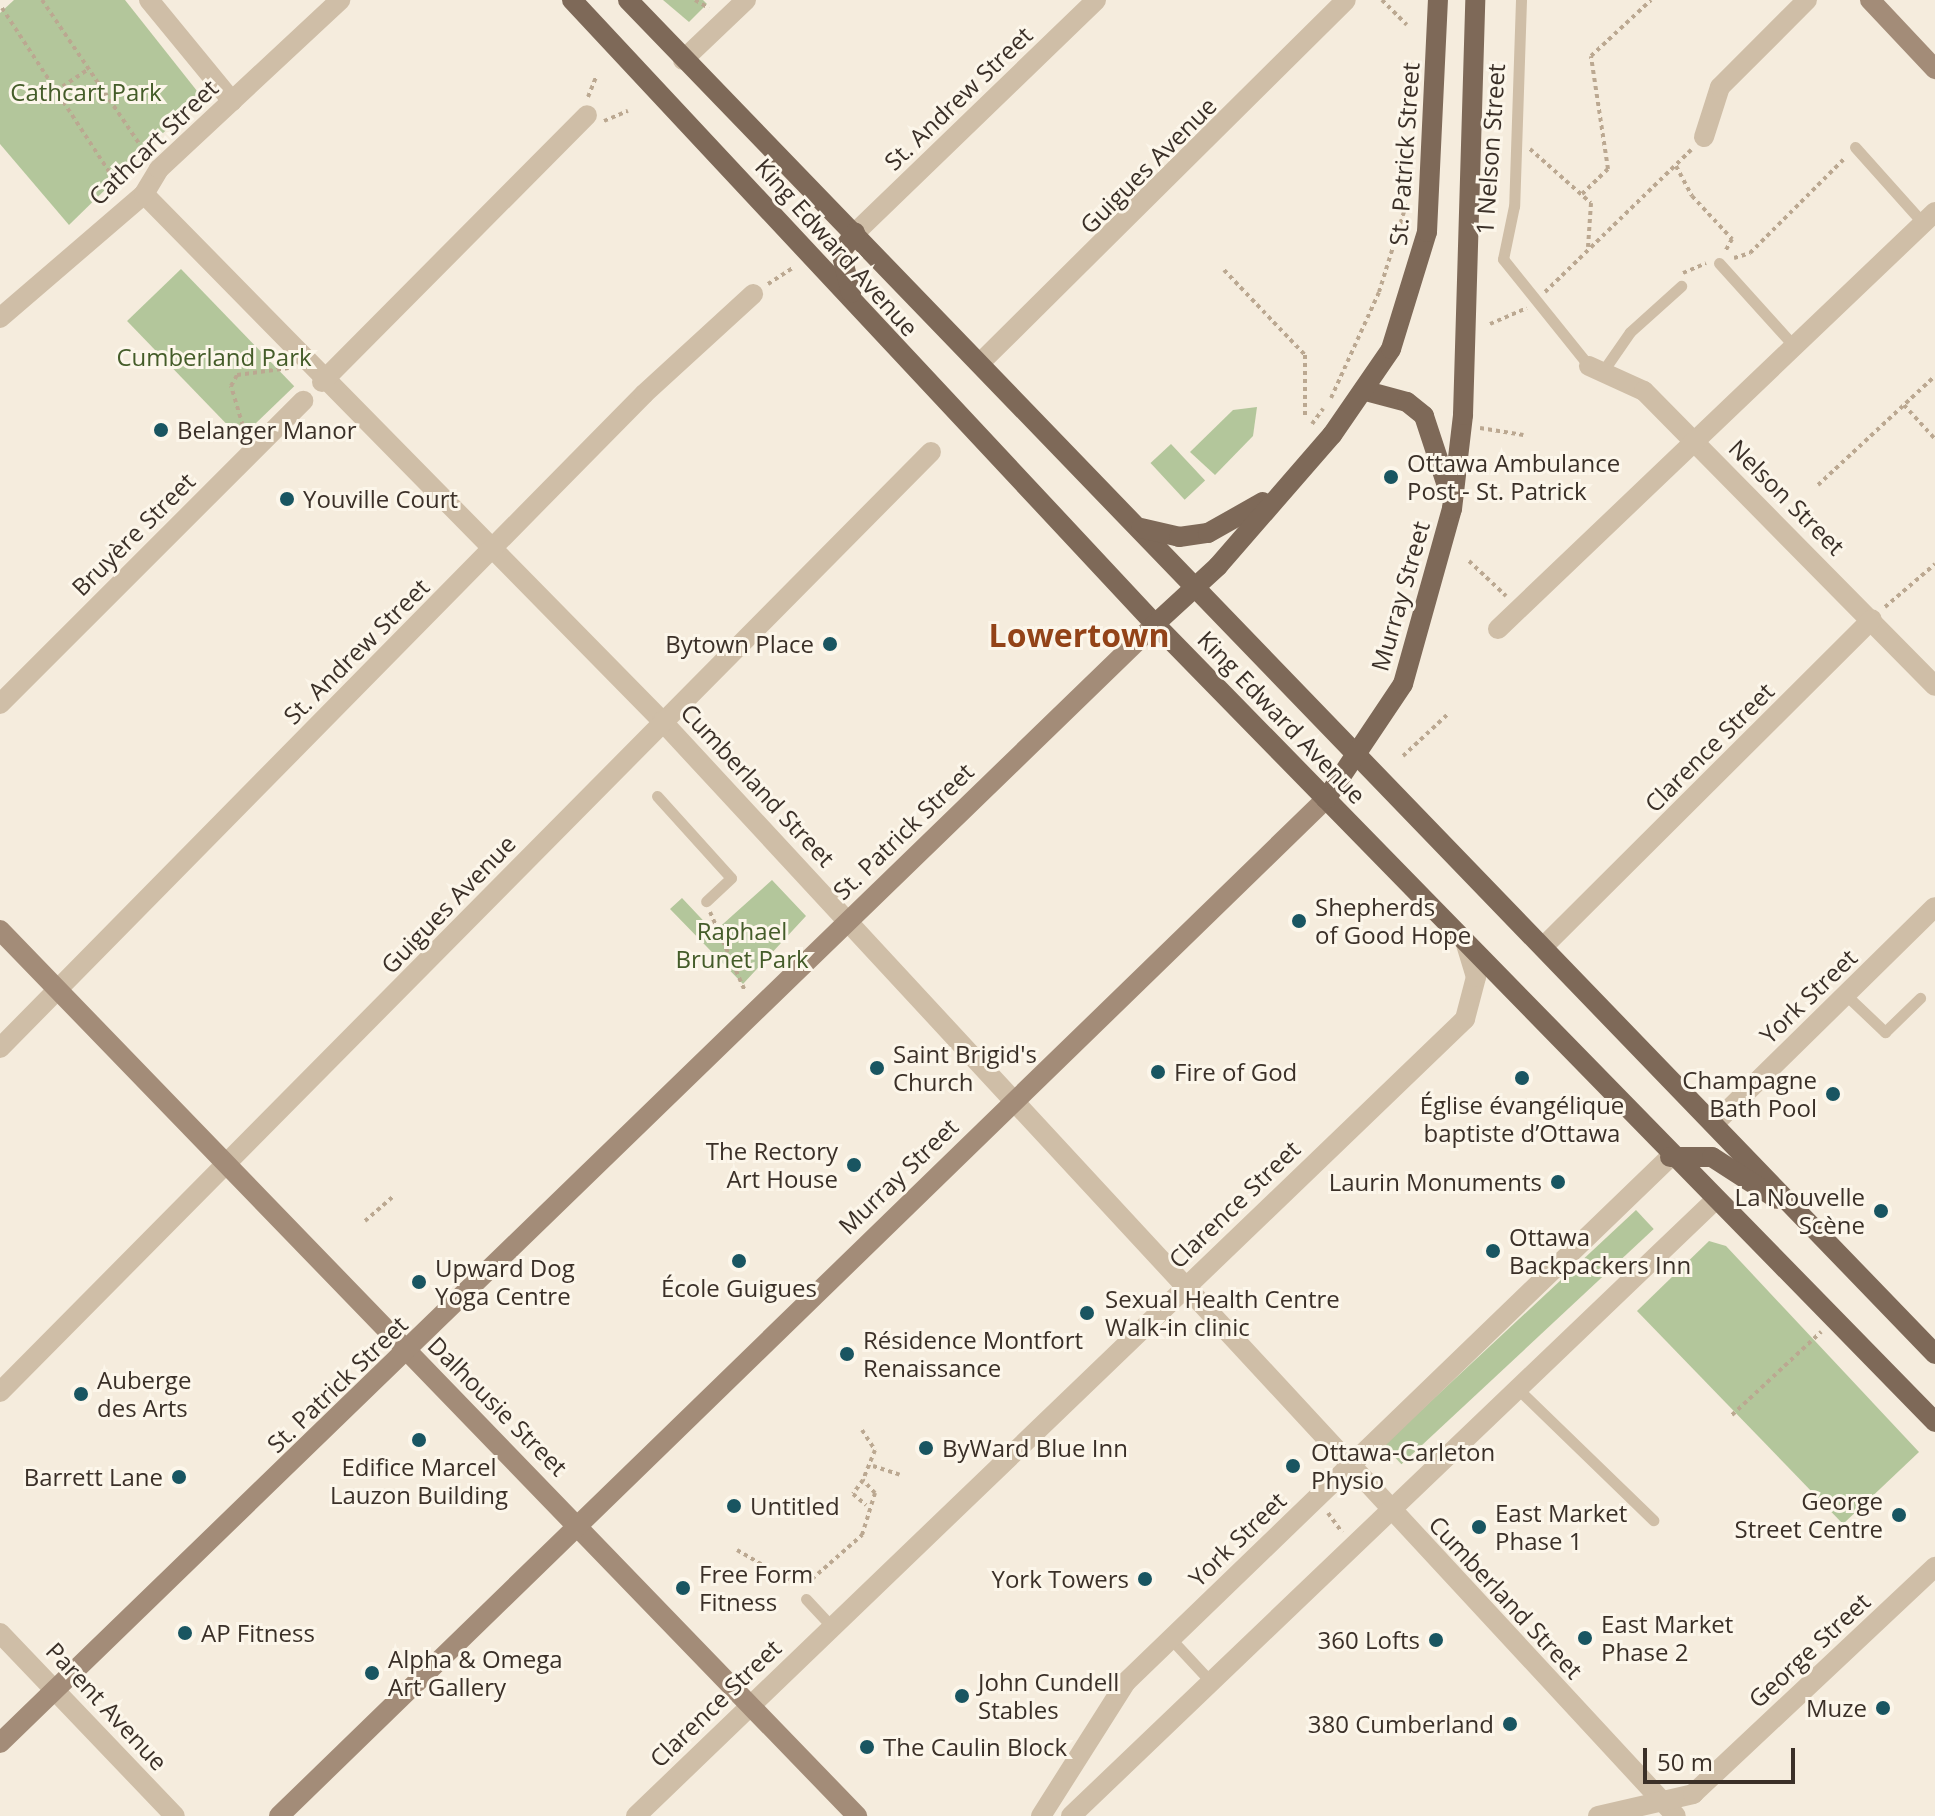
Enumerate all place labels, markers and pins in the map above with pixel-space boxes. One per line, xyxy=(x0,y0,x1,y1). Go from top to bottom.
place label: Belanger Manor xyxy=(177,416,357,444)
marker: Belanger Manor xyxy=(152,421,170,439)
place label: Ottawa Ambulance Post - St. Patrick xyxy=(1407,449,1620,505)
marker: Ottawa Ambulance Post - St. Patrick xyxy=(1382,468,1400,486)
place label: Youville Court xyxy=(303,485,458,513)
marker: Youville Court xyxy=(278,490,296,508)
place label: Bytown Place xyxy=(665,630,814,658)
marker: Bytown Place xyxy=(821,635,839,653)
place label: Shepherds of Good Hope xyxy=(1315,893,1471,949)
marker: Shepherds of Good Hope xyxy=(1290,912,1308,930)
place label: Saint Brigid's Church xyxy=(893,1040,1037,1096)
place label: Fire of God xyxy=(1174,1058,1297,1086)
marker: Saint Brigid's Church xyxy=(868,1059,886,1077)
marker: Fire of God xyxy=(1149,1063,1167,1081)
place label: Champagne Bath Pool xyxy=(1682,1066,1817,1122)
marker: Église évangélique baptiste d’Ottawa xyxy=(1513,1069,1531,1087)
marker: Champagne Bath Pool xyxy=(1824,1085,1842,1103)
place label: Église évangélique baptiste d’Ottawa xyxy=(1420,1091,1624,1147)
place label: The Rectory Art House xyxy=(706,1137,838,1193)
marker: The Rectory Art House xyxy=(845,1156,863,1174)
place label: Laurin Monuments xyxy=(1329,1168,1542,1196)
marker: Laurin Monuments xyxy=(1549,1173,1567,1191)
place label: La Nouvelle Scène xyxy=(1735,1183,1865,1239)
marker: La Nouvelle Scène xyxy=(1872,1202,1890,1220)
place label: Ottawa Backpackers Inn xyxy=(1509,1223,1691,1279)
marker: Ottawa Backpackers Inn xyxy=(1484,1242,1502,1260)
marker: École Guigues xyxy=(730,1252,748,1270)
place label: Upward Dog Yoga Centre xyxy=(435,1254,575,1310)
marker: Upward Dog Yoga Centre xyxy=(410,1273,428,1291)
place label: École Guigues xyxy=(661,1274,817,1302)
place label: Sexual Health Centre Walk-in clinic xyxy=(1105,1285,1340,1341)
marker: Sexual Health Centre Walk-in clinic xyxy=(1076,1302,1098,1324)
place label: Résidence Montfort Renaissance xyxy=(863,1326,1083,1382)
marker: Résidence Montfort Renaissance xyxy=(838,1345,856,1363)
place label: Auberge des Arts xyxy=(97,1366,191,1422)
marker: Auberge des Arts xyxy=(72,1385,90,1403)
marker: Edifice Marcel Lauzon Building xyxy=(410,1431,428,1449)
place label: ByWard Blue Inn xyxy=(942,1434,1128,1462)
place label: Ottawa-Carleton Physio xyxy=(1311,1438,1495,1494)
marker: ByWard Blue Inn xyxy=(917,1439,935,1457)
place label: Edifice Marcel Lauzon Building xyxy=(330,1453,508,1509)
marker: Ottawa-Carleton Physio xyxy=(1282,1455,1304,1477)
place label: Barrett Lane xyxy=(24,1463,163,1491)
marker: Barrett Lane xyxy=(170,1468,188,1486)
place label: George Street Centre xyxy=(1735,1487,1883,1543)
place label: Untitled xyxy=(750,1492,840,1520)
marker: Untitled xyxy=(725,1497,743,1515)
place label: East Market Phase 1 xyxy=(1495,1499,1627,1555)
marker: George Street Centre xyxy=(1890,1506,1908,1524)
marker: East Market Phase 1 xyxy=(1470,1518,1488,1536)
place label: Free Form Fitness xyxy=(699,1560,813,1616)
place label: York Towers xyxy=(992,1565,1129,1593)
marker: York Towers xyxy=(1136,1570,1154,1588)
marker: Free Form Fitness xyxy=(674,1579,692,1597)
place label: East Market Phase 2 xyxy=(1601,1610,1733,1666)
place label: AP Fitness xyxy=(201,1619,315,1647)
marker: AP Fitness xyxy=(176,1624,194,1642)
place label: 360 Lofts xyxy=(1318,1626,1420,1654)
marker: East Market Phase 2 xyxy=(1576,1629,1594,1647)
marker: 360 Lofts xyxy=(1427,1631,1445,1649)
place label: Alpha & Omega Art Gallery xyxy=(388,1645,563,1701)
marker: Alpha & Omega Art Gallery xyxy=(363,1664,381,1682)
place label: John Cundell Stables xyxy=(978,1668,1119,1724)
marker: John Cundell Stables xyxy=(953,1687,971,1705)
place label: Muze xyxy=(1806,1694,1867,1722)
marker: Muze xyxy=(1874,1699,1892,1717)
place label: 380 Cumberland xyxy=(1308,1710,1494,1738)
marker: 380 Cumberland xyxy=(1501,1715,1519,1733)
place label: The Caulin Block xyxy=(883,1733,1067,1761)
marker: The Caulin Block xyxy=(858,1738,876,1756)

